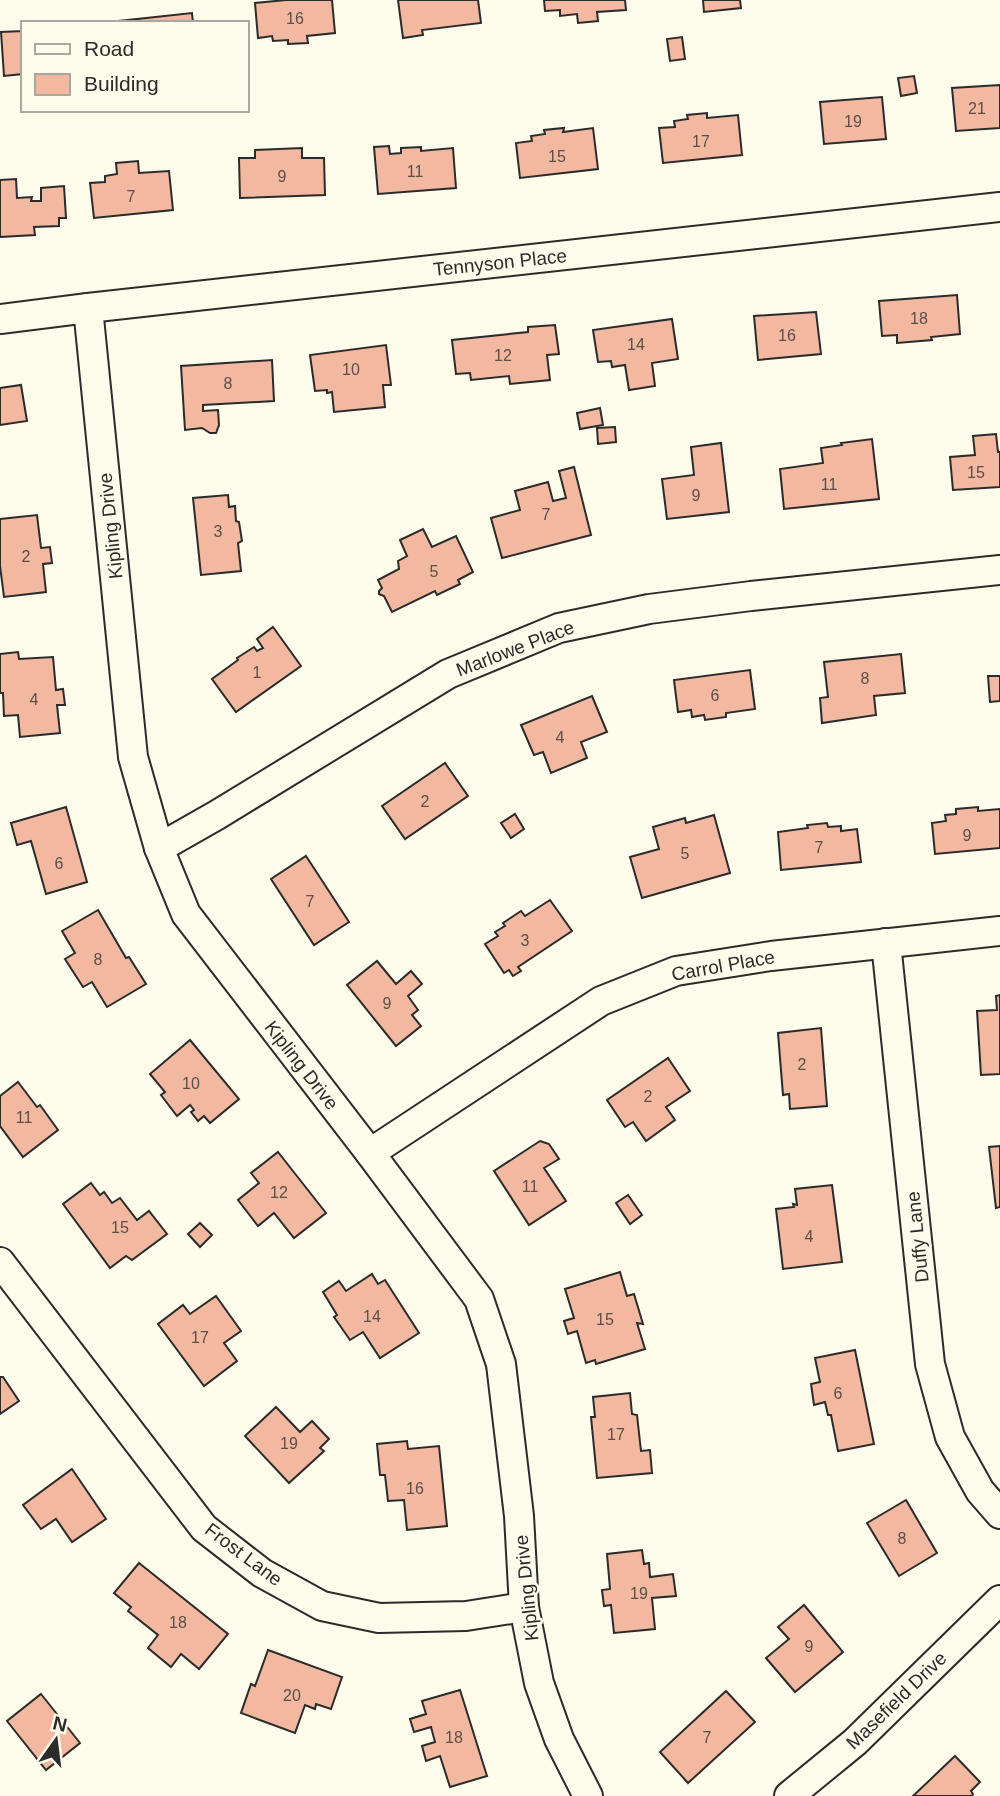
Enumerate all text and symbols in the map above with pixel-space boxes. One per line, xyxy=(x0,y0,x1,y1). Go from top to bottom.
house number: 16 xyxy=(286,10,304,27)
legend xyxy=(21,21,248,112)
text: Road xyxy=(84,37,134,60)
text: Building xyxy=(84,72,159,95)
house number: 21 xyxy=(968,100,986,117)
house number: 19 xyxy=(844,113,862,130)
house number: 17 xyxy=(692,133,710,150)
house number: 15 xyxy=(548,148,566,165)
house number: 11 xyxy=(407,163,423,180)
house number: 9 xyxy=(278,168,287,185)
house number: 7 xyxy=(127,188,136,205)
street label: Tennyson Place xyxy=(432,245,568,280)
house number: 18 xyxy=(910,310,928,327)
house number: 16 xyxy=(778,327,796,344)
house number: 14 xyxy=(627,336,645,353)
house number: 12 xyxy=(494,347,512,364)
house number: 10 xyxy=(342,361,360,378)
house number: 8 xyxy=(224,375,233,392)
house number: 15 xyxy=(967,464,985,481)
street label: Kipling Drive xyxy=(94,472,127,580)
house number: 11 xyxy=(821,476,837,493)
house number: 9 xyxy=(692,487,701,504)
house number: 7 xyxy=(542,506,551,523)
house number: 3 xyxy=(214,523,223,540)
house number: 2 xyxy=(22,548,31,565)
house number: 5 xyxy=(430,563,439,580)
street label: Marlowe Place xyxy=(453,616,577,681)
house number: 1 xyxy=(253,664,262,681)
house number: 8 xyxy=(861,670,870,687)
house number: 6 xyxy=(711,687,720,704)
house number: 4 xyxy=(30,691,39,708)
house number: 4 xyxy=(556,729,565,746)
house number: 2 xyxy=(421,793,430,810)
house number: 9 xyxy=(963,827,972,844)
house number: 7 xyxy=(815,839,824,856)
house number: 5 xyxy=(681,845,690,862)
house number: 6 xyxy=(55,855,64,872)
house number: 7 xyxy=(306,893,315,910)
house number: 3 xyxy=(521,932,530,949)
street label: Carrol Place xyxy=(670,946,776,985)
house number: 8 xyxy=(94,951,103,968)
house number: 9 xyxy=(383,995,392,1012)
street label: Kipling Drive xyxy=(260,1017,343,1114)
house number: 2 xyxy=(798,1056,807,1073)
house number: 10 xyxy=(182,1075,200,1092)
house number: 2 xyxy=(644,1088,653,1105)
house number: 11 xyxy=(16,1109,32,1126)
house number: 11 xyxy=(522,1178,538,1195)
house number: 12 xyxy=(270,1184,288,1201)
street label: Duffy Lane xyxy=(902,1190,933,1284)
house number: 15 xyxy=(111,1219,129,1236)
house number: 4 xyxy=(805,1228,814,1245)
house number: 14 xyxy=(363,1308,381,1325)
house number: 15 xyxy=(596,1311,614,1328)
house number: 17 xyxy=(191,1329,209,1346)
house number: 6 xyxy=(834,1385,843,1402)
house number: 17 xyxy=(607,1426,625,1443)
house number: 19 xyxy=(280,1435,298,1452)
house number: 16 xyxy=(406,1480,424,1497)
street label: Frost Lane xyxy=(201,1519,286,1590)
house number: 8 xyxy=(898,1530,907,1547)
street label: Kipling Drive xyxy=(510,1534,543,1642)
house number: 19 xyxy=(630,1585,648,1602)
house number: 18 xyxy=(169,1614,187,1631)
house number: 9 xyxy=(805,1638,814,1655)
street label: Masefield Drive xyxy=(842,1647,951,1753)
house number: 20 xyxy=(283,1687,301,1704)
north arrow xyxy=(21,1705,91,1775)
text: N xyxy=(51,1712,69,1736)
house number: 18 xyxy=(445,1729,463,1746)
house number: 7 xyxy=(703,1729,712,1746)

